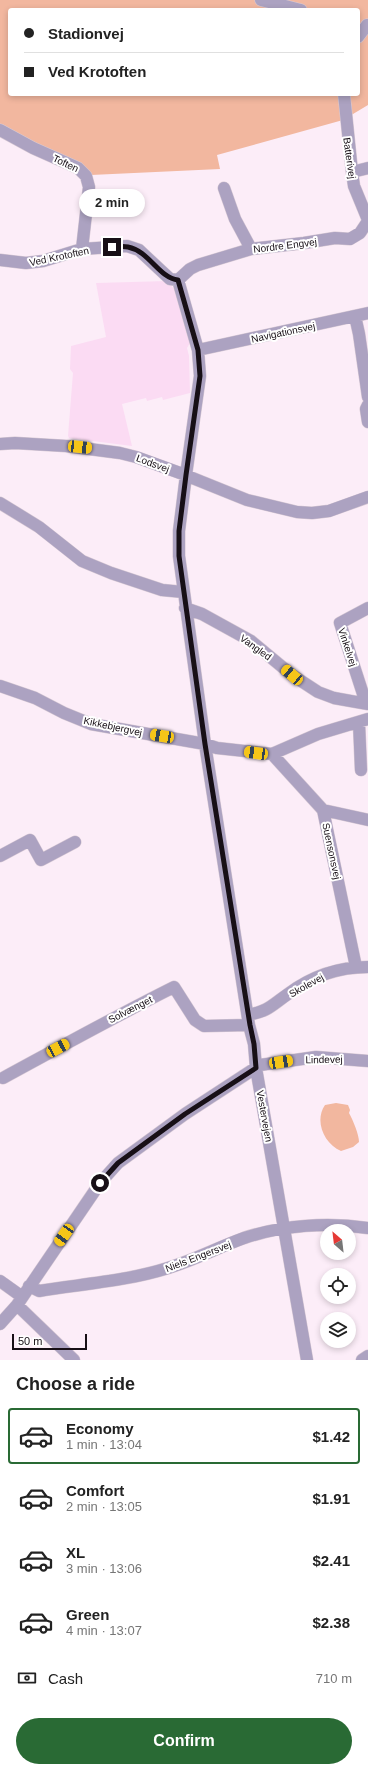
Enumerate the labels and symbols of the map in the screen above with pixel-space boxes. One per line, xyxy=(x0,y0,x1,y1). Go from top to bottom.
street label: Batterivej xyxy=(341,137,358,179)
street label: Toften xyxy=(51,153,80,174)
callout: 2 min xyxy=(79,189,145,217)
street label: Nordre Engvej xyxy=(253,236,317,255)
route end xyxy=(103,238,121,256)
street label: Ved Krotoften xyxy=(28,245,90,268)
street label: Navigationsvej xyxy=(250,320,316,345)
car xyxy=(67,440,93,454)
street label: Lodsvej xyxy=(135,452,171,475)
street label: Vinkelvej xyxy=(336,627,359,668)
street label: Vangled xyxy=(238,632,273,662)
car xyxy=(279,663,305,687)
street label: Kikkebjergvej xyxy=(83,715,143,738)
car xyxy=(149,728,175,744)
car xyxy=(243,745,269,761)
street label: Suensonsvej xyxy=(320,822,343,880)
street label: Skolevej xyxy=(287,971,325,999)
street label: Solvænget xyxy=(106,994,154,1025)
car xyxy=(45,1037,71,1059)
car xyxy=(268,1054,294,1070)
street label: Lindevej xyxy=(305,1054,343,1065)
street label: Vestervejen xyxy=(255,1089,274,1143)
route start xyxy=(91,1174,109,1192)
car xyxy=(52,1222,76,1248)
north arrow xyxy=(320,1224,356,1260)
street label: Niels Engersvej xyxy=(164,1239,233,1274)
scale bar xyxy=(12,1332,87,1351)

